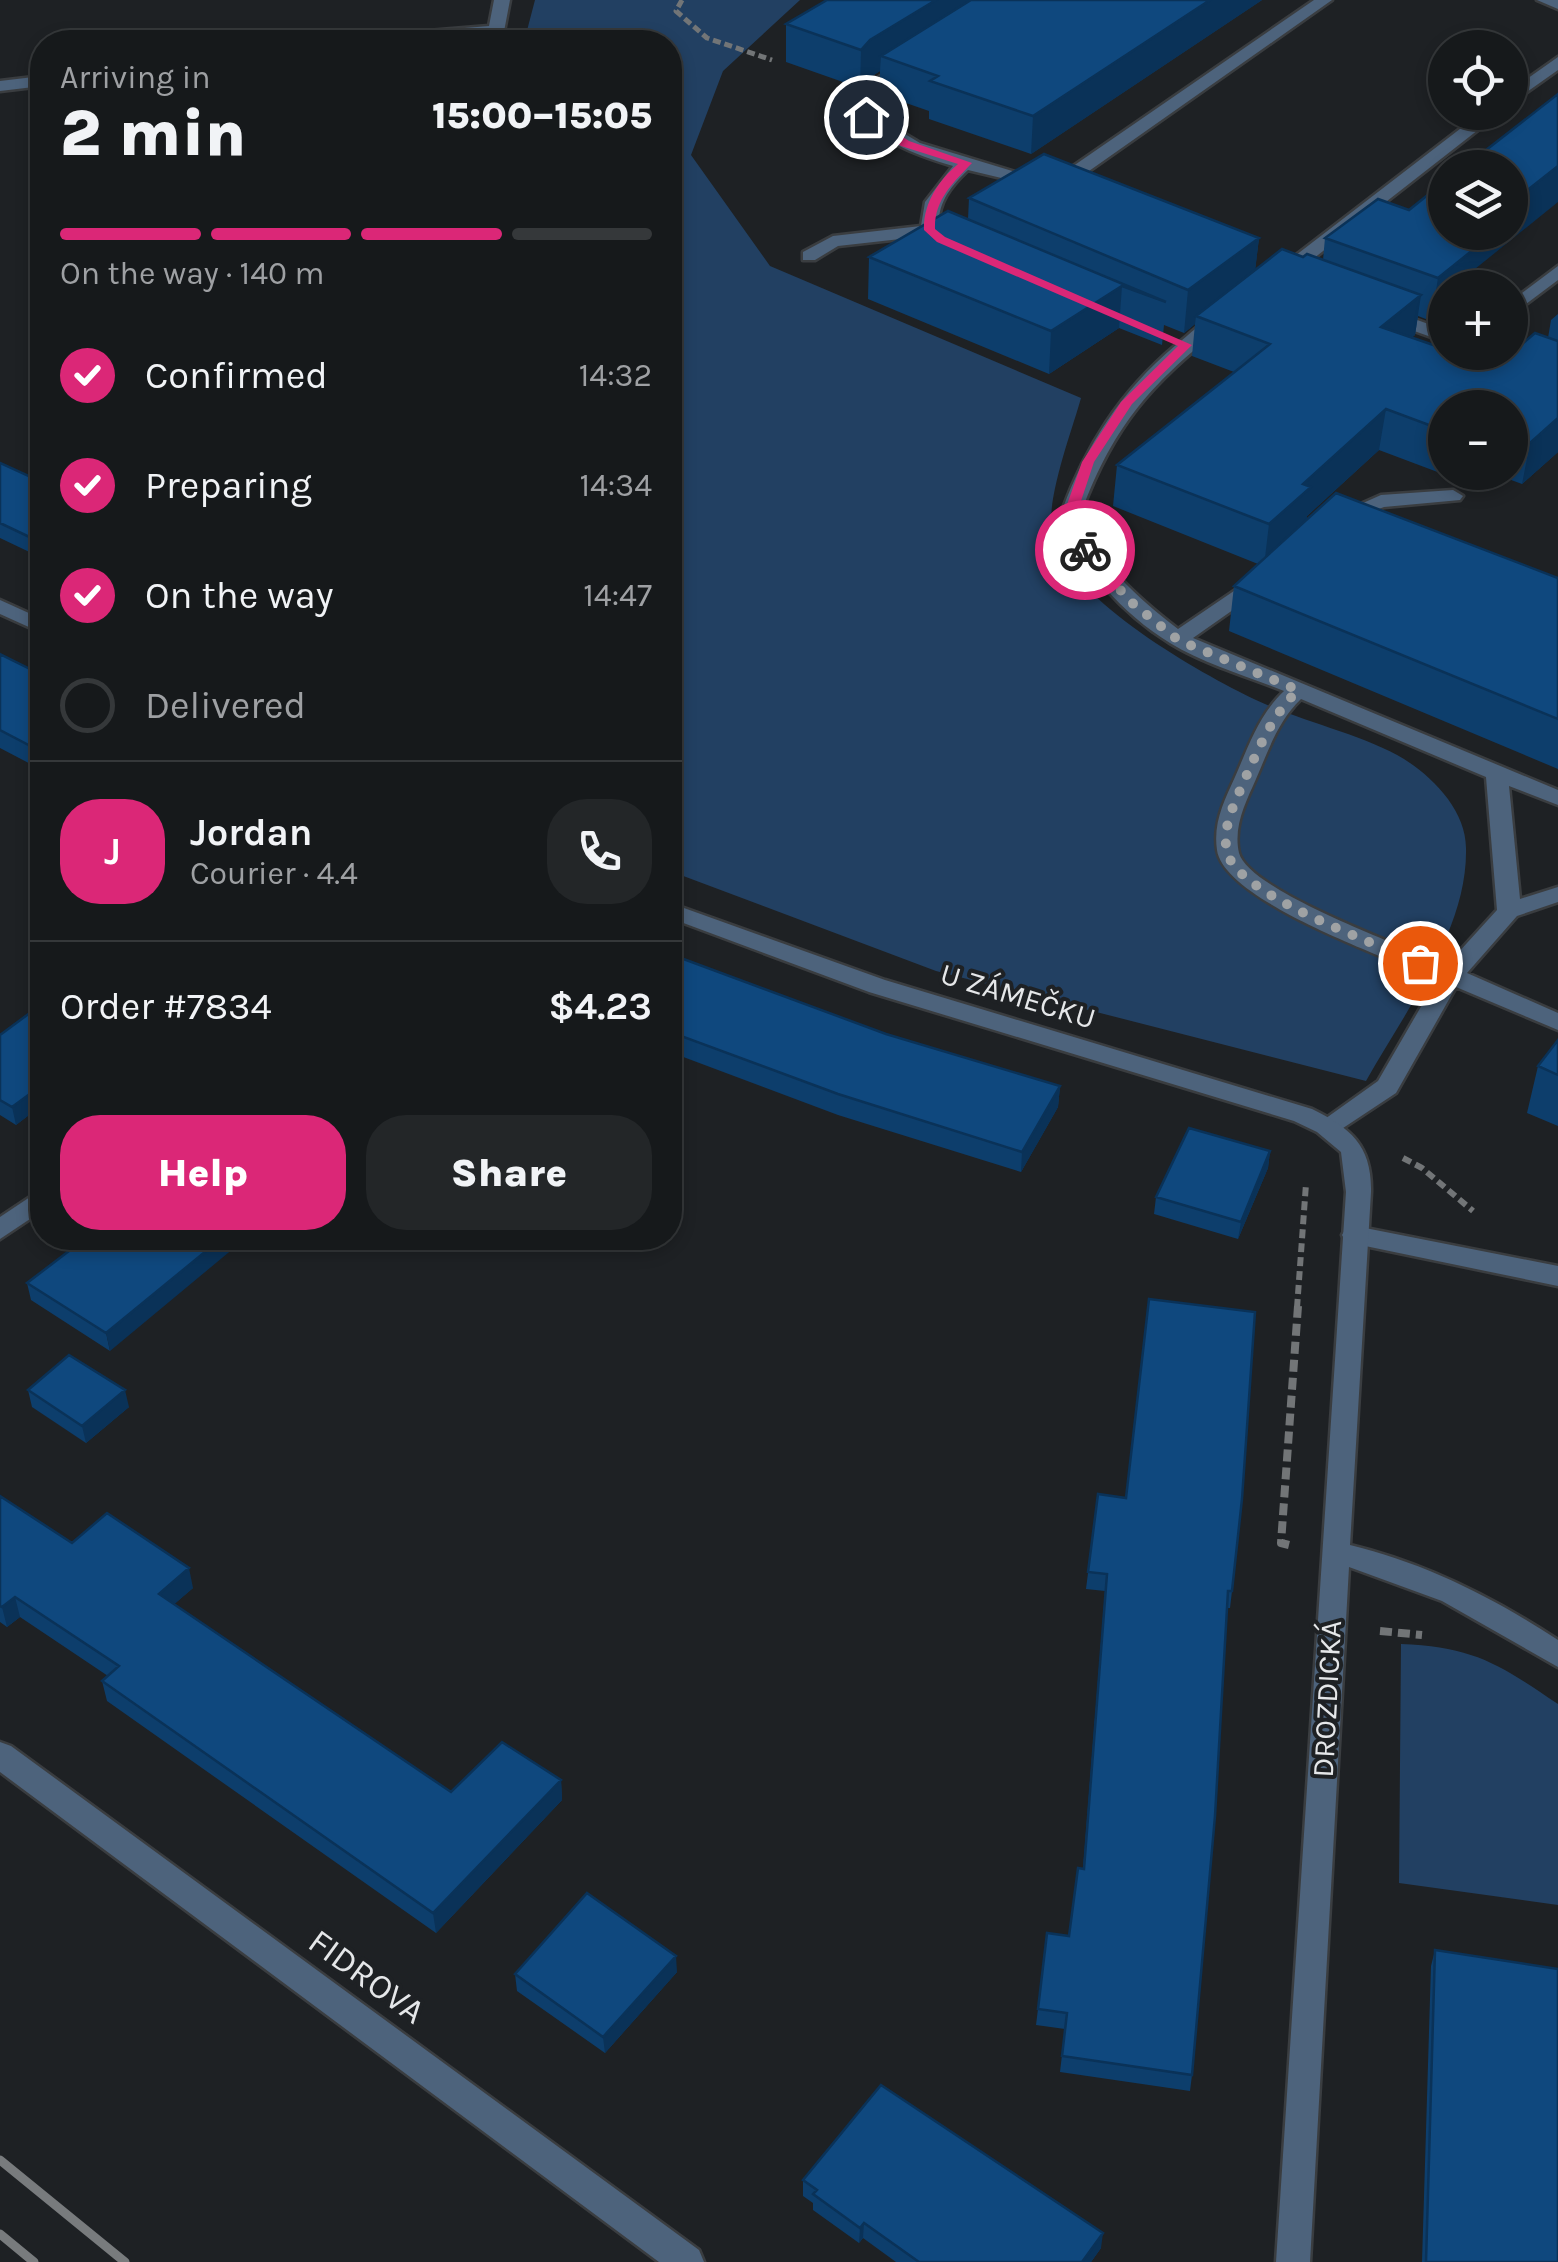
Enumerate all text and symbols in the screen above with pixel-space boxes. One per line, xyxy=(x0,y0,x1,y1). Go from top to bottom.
map controls xyxy=(1428,30,1528,490)
button: locate xyxy=(1428,30,1528,130)
text: Arriving in xyxy=(60,59,211,96)
pin xyxy=(824,75,909,160)
icon: home xyxy=(839,90,894,145)
text: 15:00–15:05 xyxy=(432,93,652,138)
text: 2 min xyxy=(60,95,246,171)
button: layers xyxy=(1428,150,1528,250)
text: On the way · 140 m xyxy=(60,255,325,292)
button: + xyxy=(1428,270,1528,370)
icon: check xyxy=(60,348,115,403)
text: Confirmed xyxy=(145,353,328,398)
text: 14:32 xyxy=(579,357,652,394)
button: − xyxy=(1428,390,1528,490)
icon: check xyxy=(60,458,115,513)
text: Preparing xyxy=(145,463,312,508)
text: 14:34 xyxy=(579,467,652,504)
courier xyxy=(1035,500,1135,600)
icon: bike xyxy=(1058,523,1113,578)
icon: check xyxy=(60,568,115,623)
text: On the way xyxy=(145,573,333,618)
text: 14:47 xyxy=(583,577,652,614)
text: Delivered xyxy=(145,683,306,728)
button: phone xyxy=(547,799,652,904)
text: Jordan xyxy=(190,810,313,855)
text: J xyxy=(104,829,121,874)
text: Courier · 4.4 xyxy=(190,855,358,892)
pin xyxy=(1378,921,1463,1006)
icon: bag xyxy=(1393,936,1448,991)
street label: U ZÁMEČKU xyxy=(936,955,1100,1037)
text: Order #7834 xyxy=(60,984,272,1029)
text: $4.23 xyxy=(548,984,652,1029)
button: Help xyxy=(60,1115,346,1230)
button: Share xyxy=(366,1115,652,1230)
street label: DROZDICKÁ xyxy=(1305,1619,1349,1779)
street label: FIDROVA xyxy=(301,1921,433,2032)

